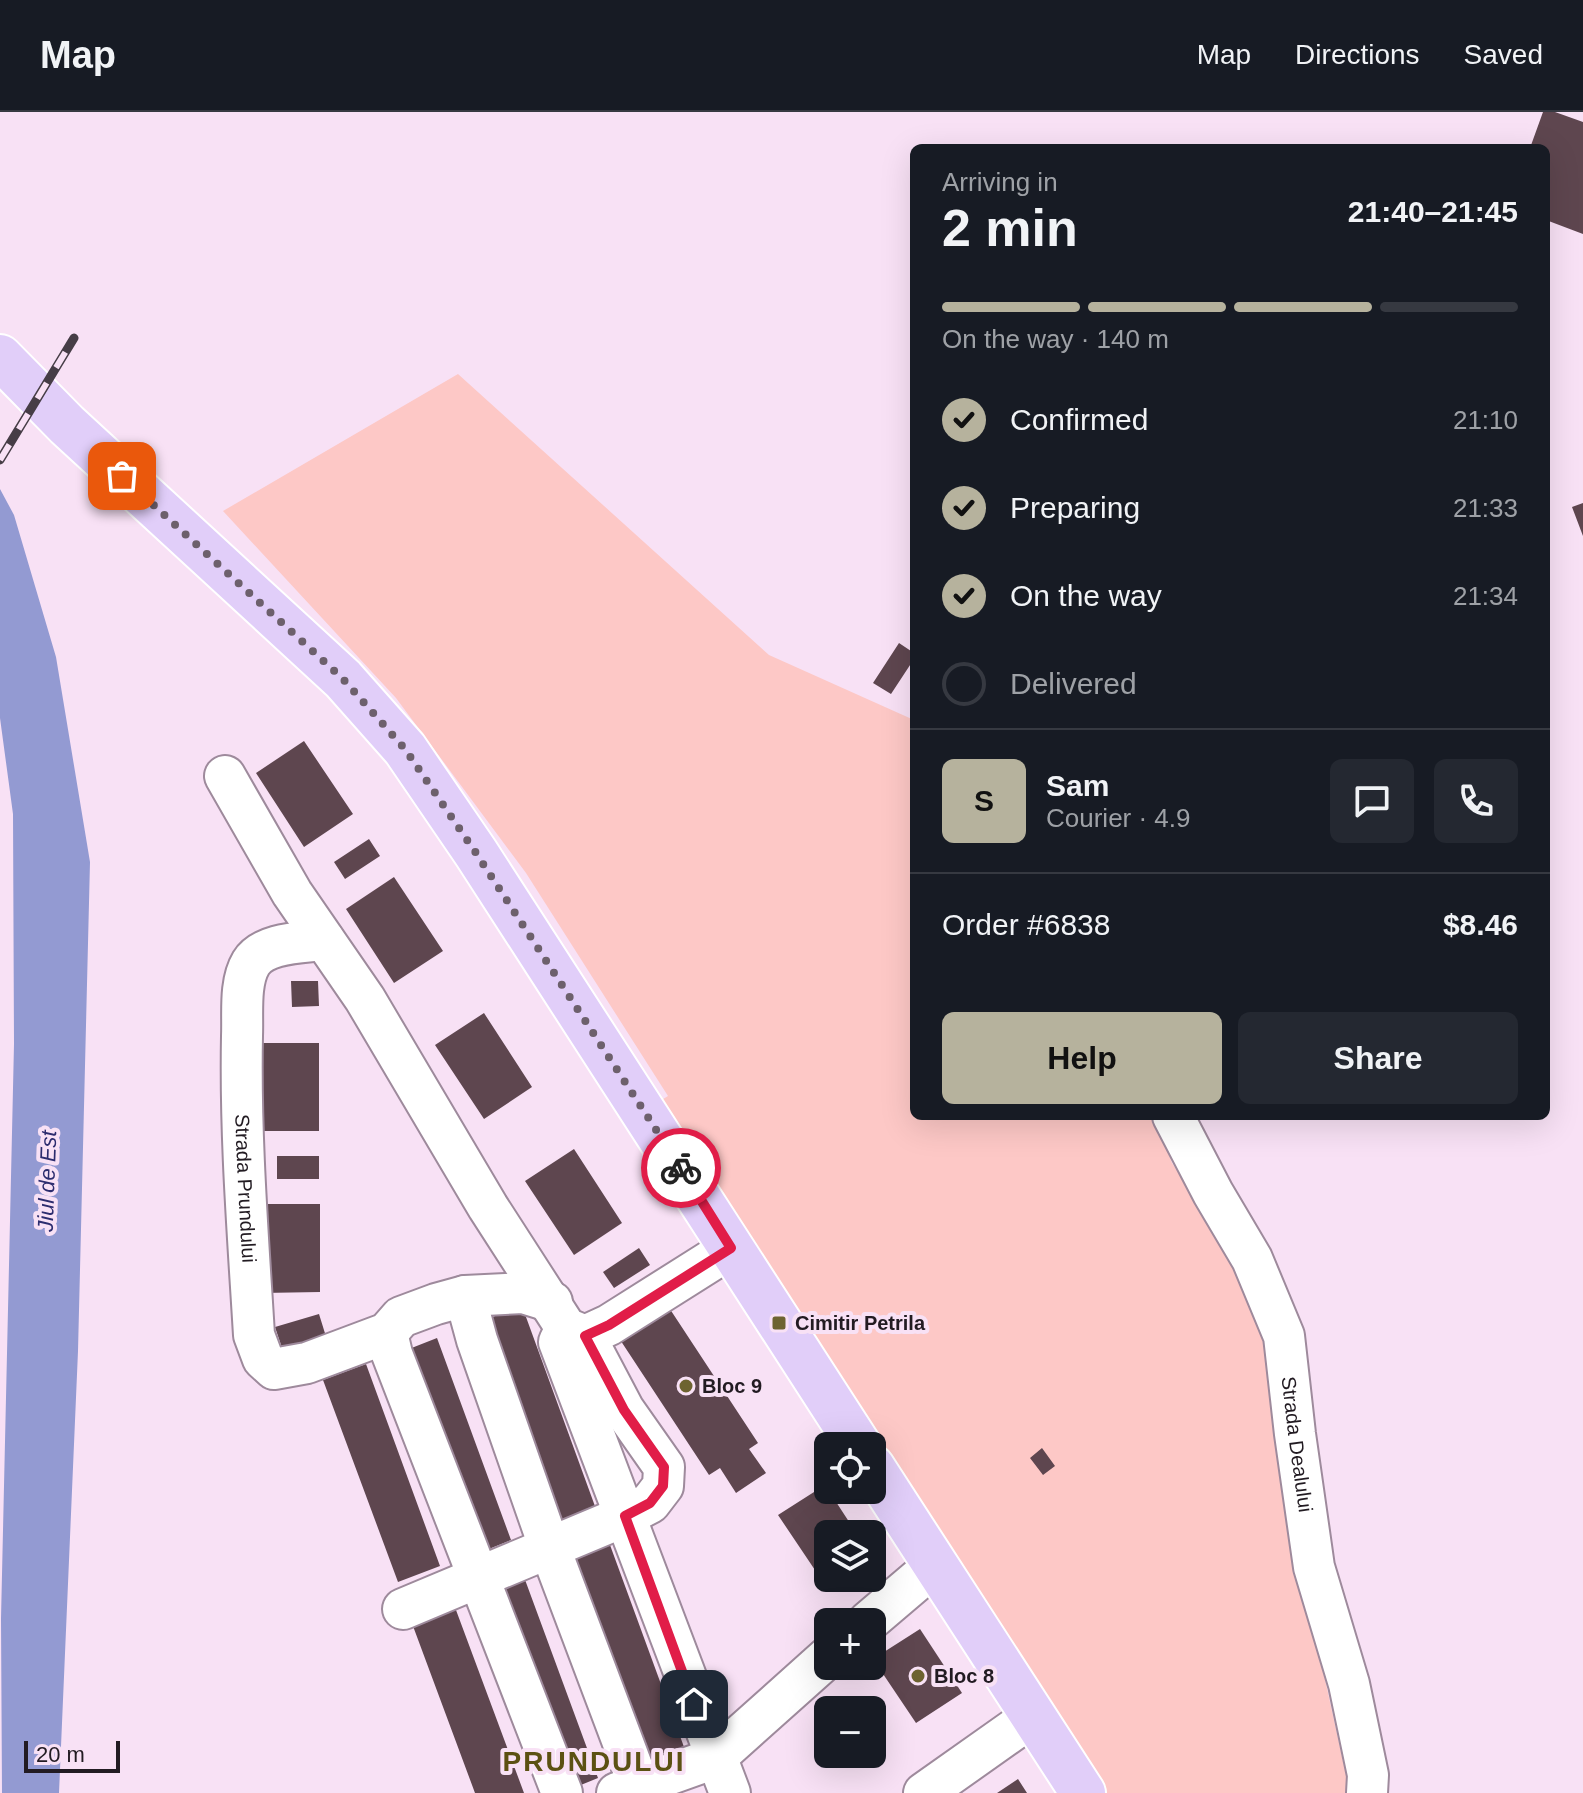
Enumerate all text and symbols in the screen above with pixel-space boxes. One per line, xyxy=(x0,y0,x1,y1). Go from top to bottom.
text: Map xyxy=(40,34,116,76)
text: Map xyxy=(1197,39,1251,70)
text: Directions xyxy=(1295,39,1420,70)
text: Saved xyxy=(1464,39,1543,70)
text: Arriving in xyxy=(942,167,1058,197)
text: 21:40–21:45 xyxy=(1348,195,1518,228)
text: 2 min xyxy=(942,199,1078,257)
text: On the way · 140 m xyxy=(942,324,1169,354)
icon: check xyxy=(942,398,986,442)
text: Confirmed xyxy=(1010,403,1148,436)
text: 21:10 xyxy=(1453,405,1518,435)
pin xyxy=(88,442,156,510)
icon: bag xyxy=(100,454,144,498)
icon: check xyxy=(942,486,986,530)
text: Preparing xyxy=(1010,491,1140,524)
text: 21:33 xyxy=(1453,493,1518,523)
icon: check xyxy=(942,574,986,618)
text: On the way xyxy=(1010,579,1162,612)
text: 21:34 xyxy=(1453,581,1518,611)
text: Delivered xyxy=(1010,667,1137,700)
button: chat xyxy=(1330,759,1414,843)
button: phone xyxy=(1434,759,1518,843)
text: Sam xyxy=(1046,769,1109,802)
text: S xyxy=(974,784,994,817)
text: Courier · 4.9 xyxy=(1046,803,1191,833)
text: Order #6838 xyxy=(942,908,1110,941)
text: $8.46 xyxy=(1443,908,1518,941)
button: Help xyxy=(942,1012,1222,1104)
button: Share xyxy=(1238,1012,1518,1104)
street label: Strada Prundului xyxy=(231,1114,260,1264)
courier xyxy=(641,1128,721,1208)
water label: Jiul de Est xyxy=(33,1129,61,1233)
icon: bike xyxy=(659,1146,703,1190)
place label: Cimitir Petrila xyxy=(795,1312,926,1334)
marker: Cimitir Petrila xyxy=(770,1314,788,1332)
place label: Bloc 9 xyxy=(702,1375,762,1397)
street label: Strada Dealului xyxy=(1278,1375,1317,1514)
marker: Bloc 9 xyxy=(677,1377,695,1395)
map controls xyxy=(814,1432,886,1768)
button: locate xyxy=(814,1432,886,1504)
button: layers xyxy=(814,1520,886,1592)
button: + xyxy=(814,1608,886,1680)
place label: Bloc 8 xyxy=(934,1665,994,1687)
marker: Bloc 8 xyxy=(909,1667,927,1685)
pin xyxy=(660,1670,728,1738)
icon: home xyxy=(672,1682,716,1726)
button: − xyxy=(814,1696,886,1768)
scale bar xyxy=(24,1737,120,1773)
text: 20 m xyxy=(36,1742,85,1767)
district label: PRUNDULUI xyxy=(503,1746,685,1777)

